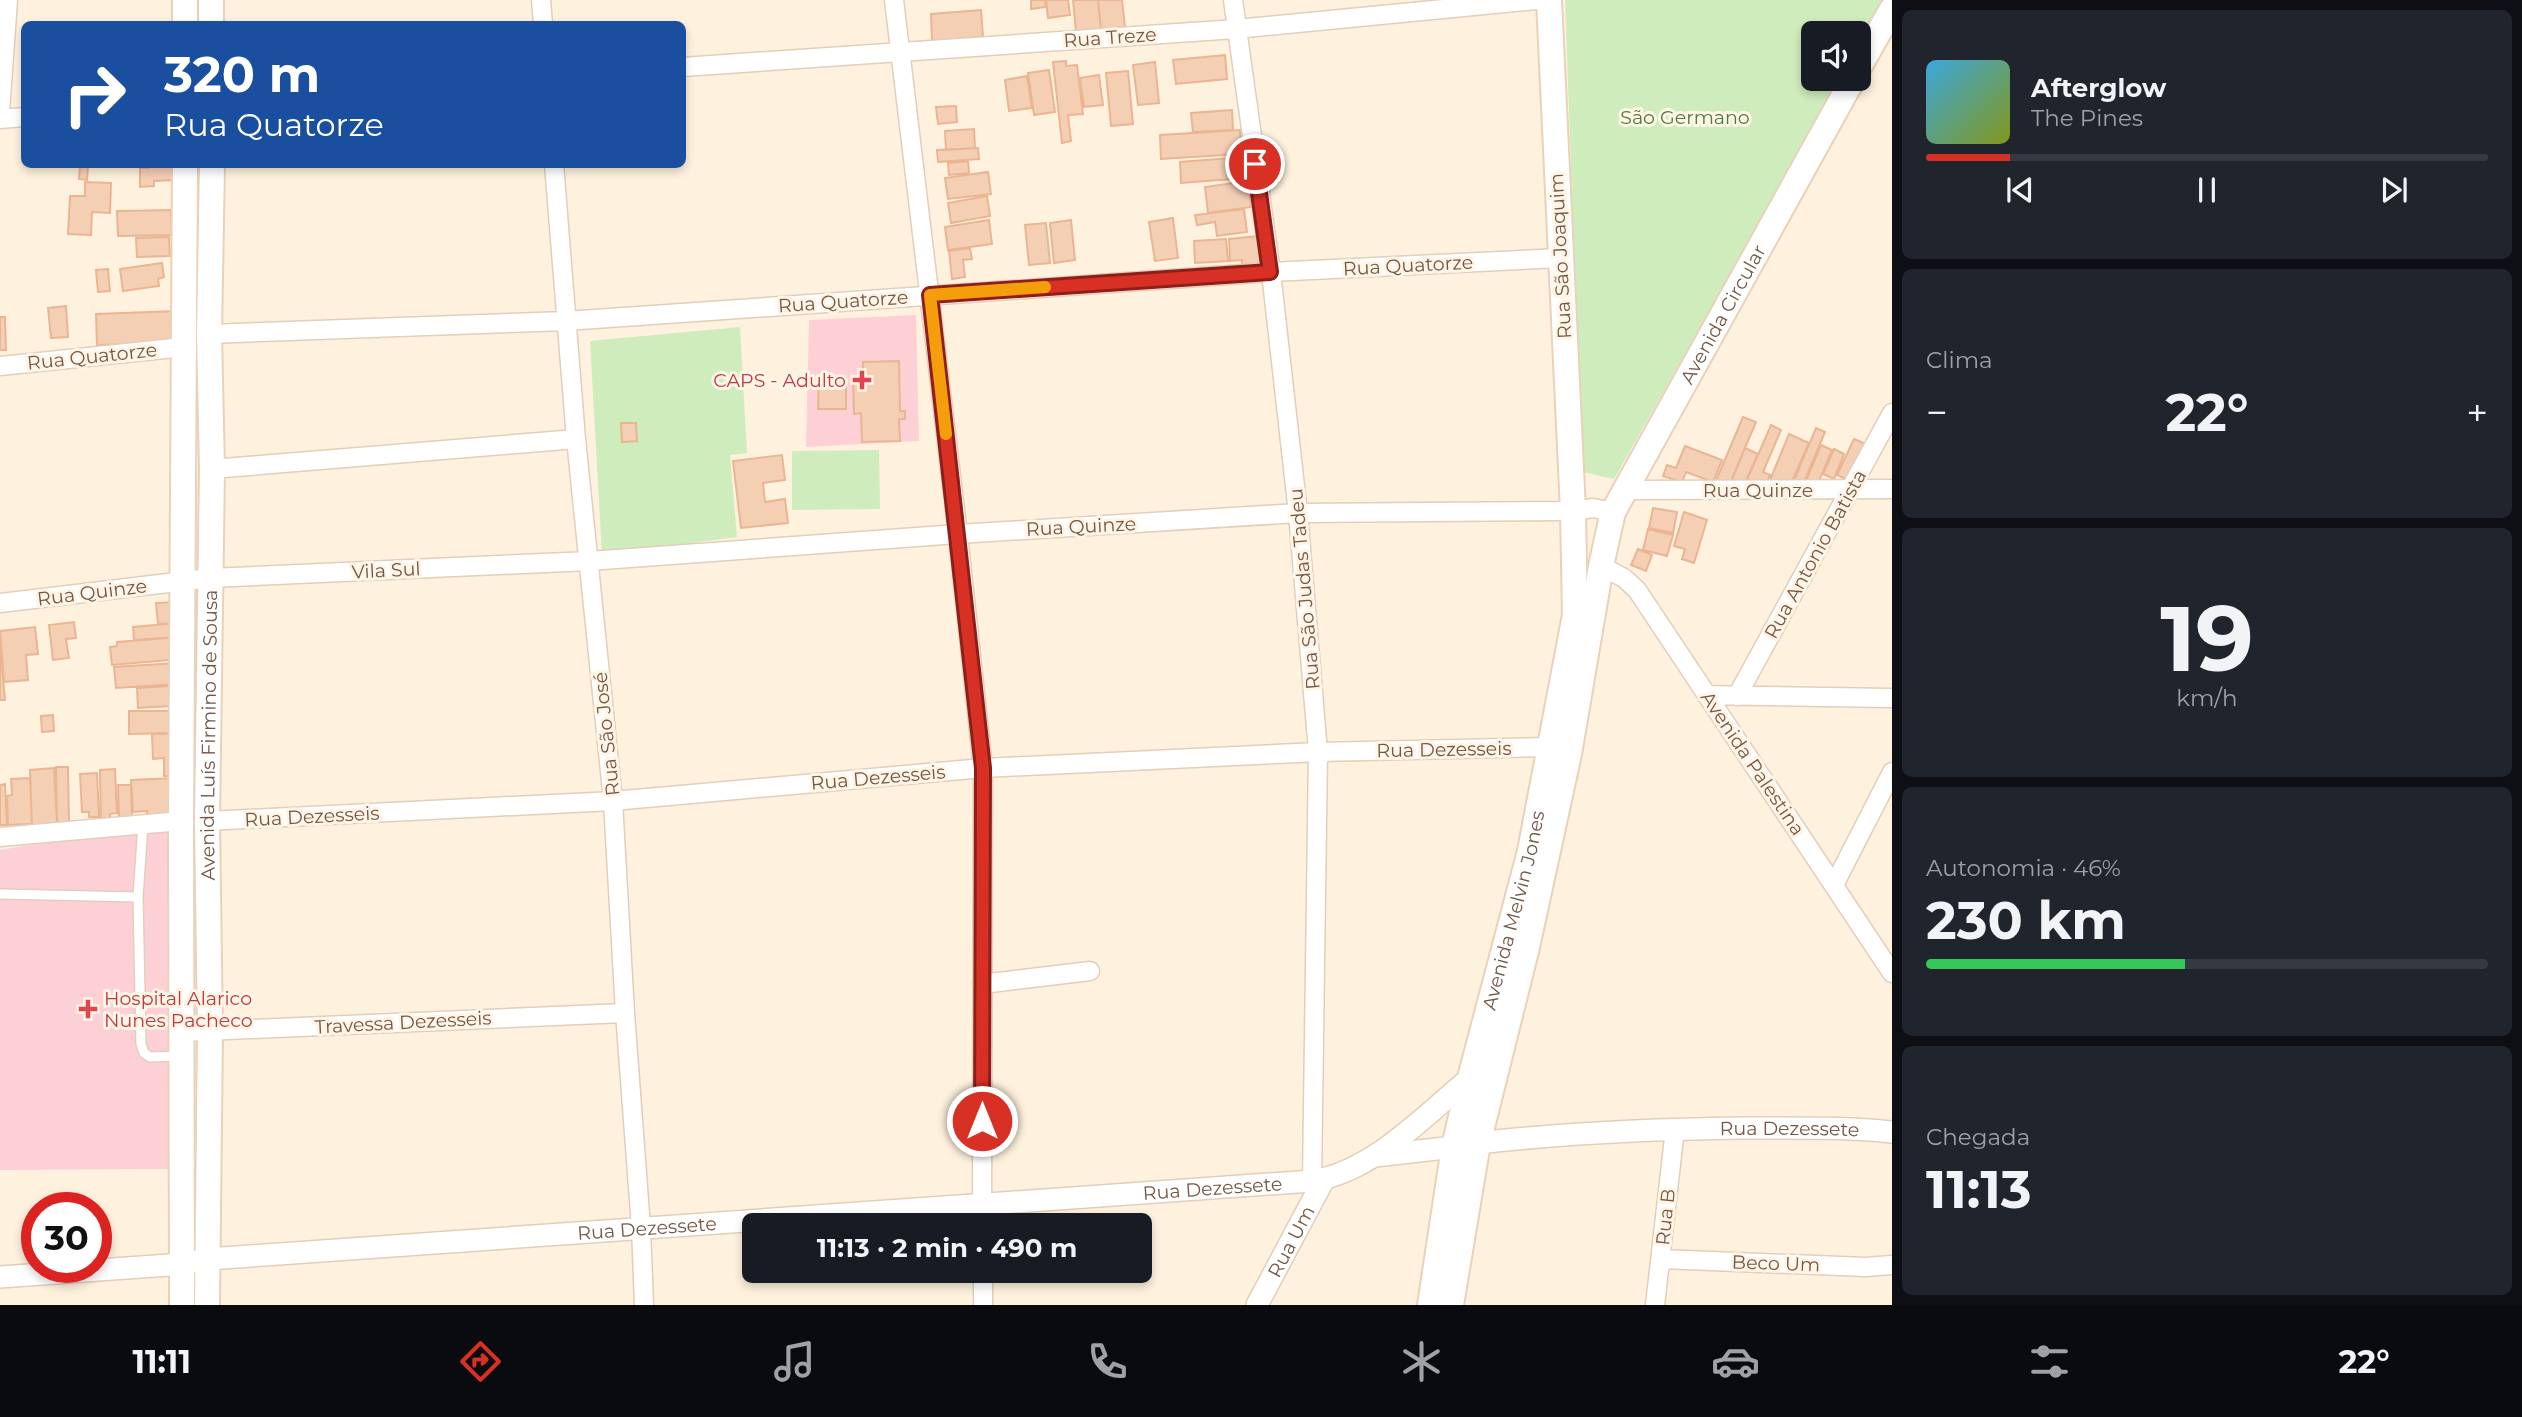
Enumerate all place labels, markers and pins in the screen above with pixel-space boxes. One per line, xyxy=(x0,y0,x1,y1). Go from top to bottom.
pin xyxy=(1225,134,1285,194)
place label: CAPS - Adulto xyxy=(713,369,846,392)
marker: CAPS - Adulto xyxy=(852,370,872,390)
place label: Hospital Alarico Nunes Pacheco xyxy=(104,987,253,1032)
marker: Hospital Alarico Nunes Pacheco xyxy=(78,999,98,1019)

